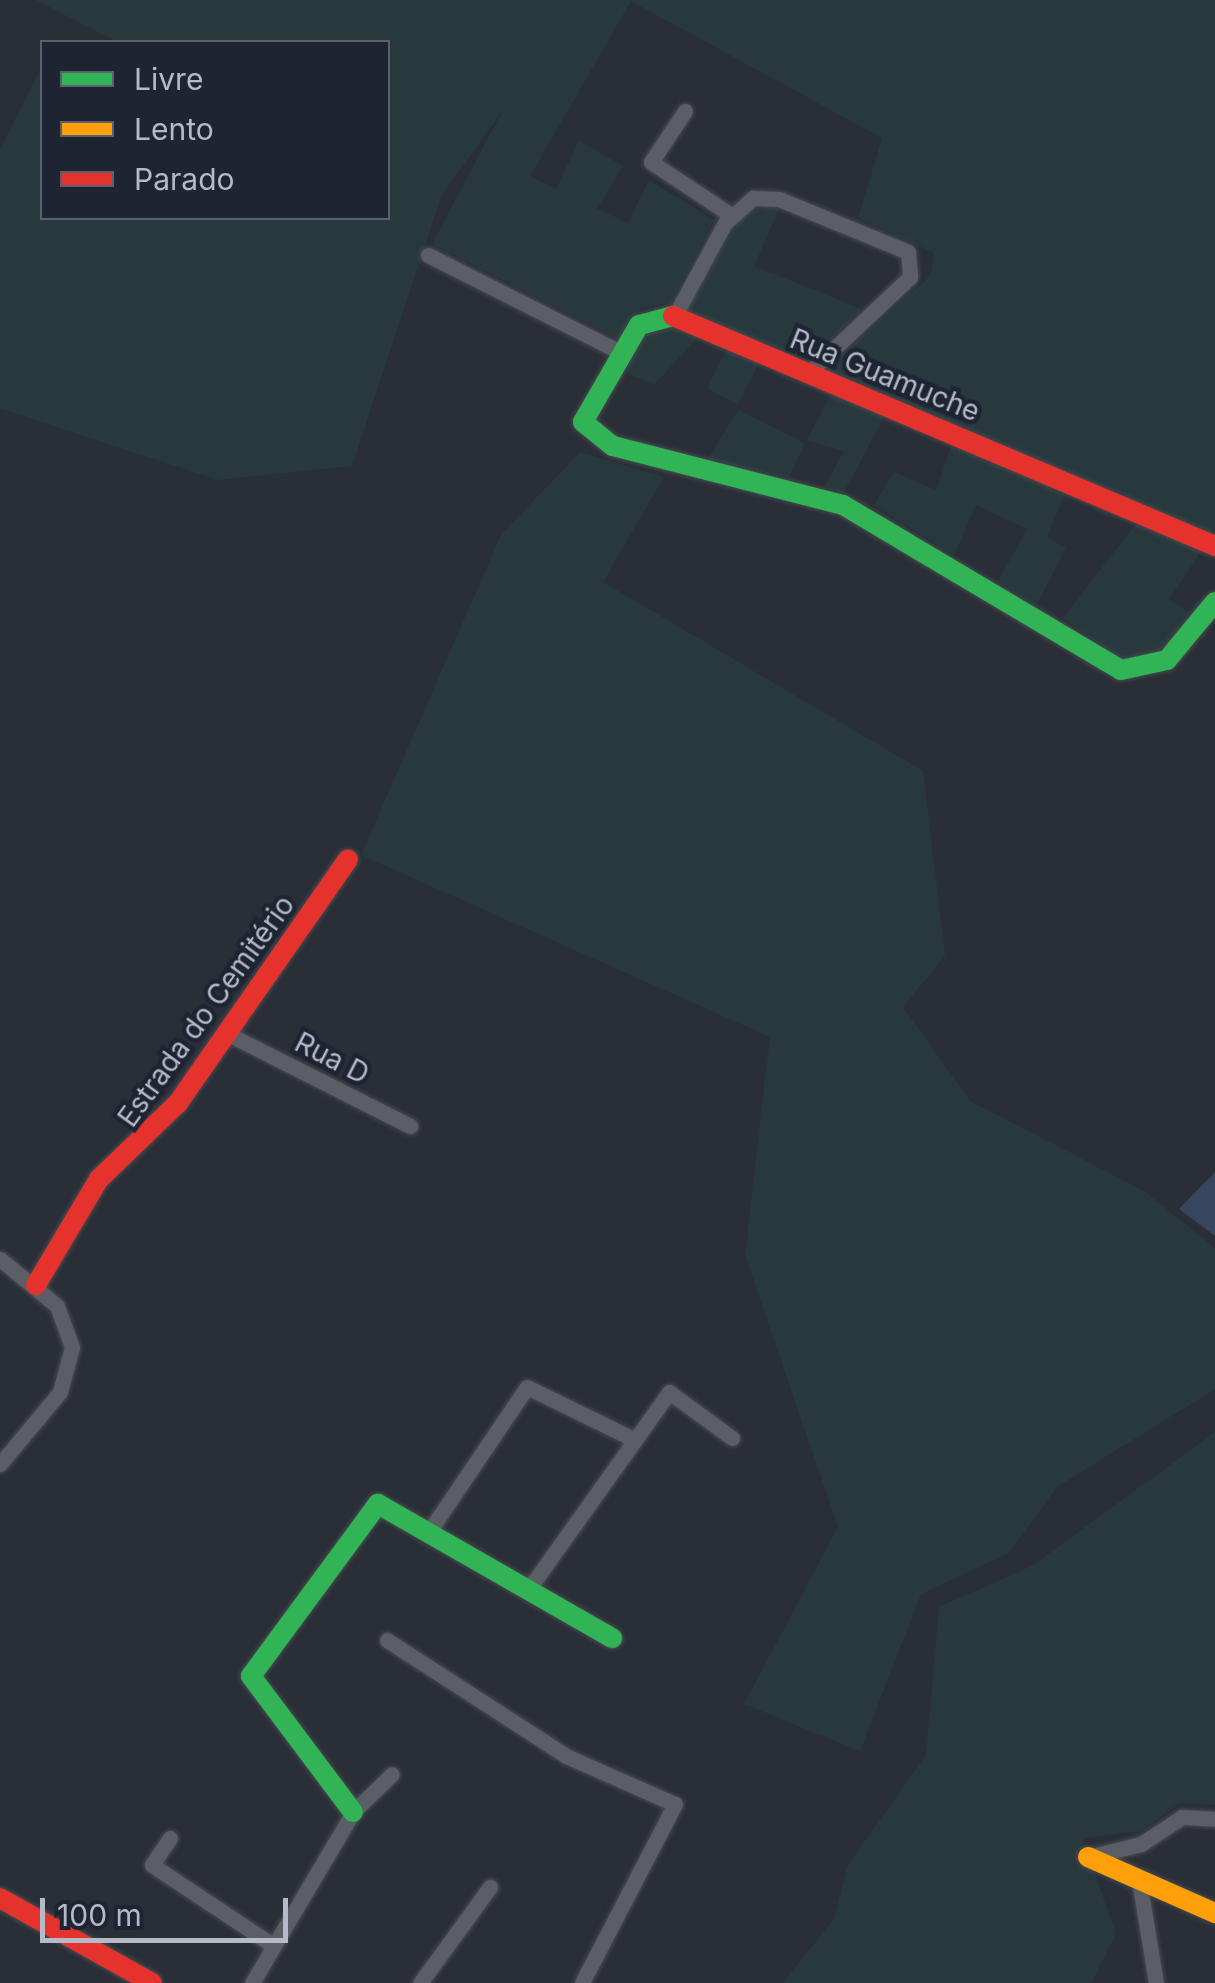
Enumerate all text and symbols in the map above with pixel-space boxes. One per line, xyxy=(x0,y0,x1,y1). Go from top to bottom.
legend xyxy=(40,40,390,220)
text: Livre xyxy=(134,61,203,97)
text: Lento xyxy=(134,111,214,147)
text: Parado xyxy=(134,161,235,197)
street label: Rua Guamuche xyxy=(785,322,985,428)
street label: Estrada do Cemitério xyxy=(111,889,301,1133)
street label: Rua D xyxy=(289,1025,375,1091)
scale bar xyxy=(45,1878,292,1940)
text: 100 m xyxy=(57,1897,142,1933)

